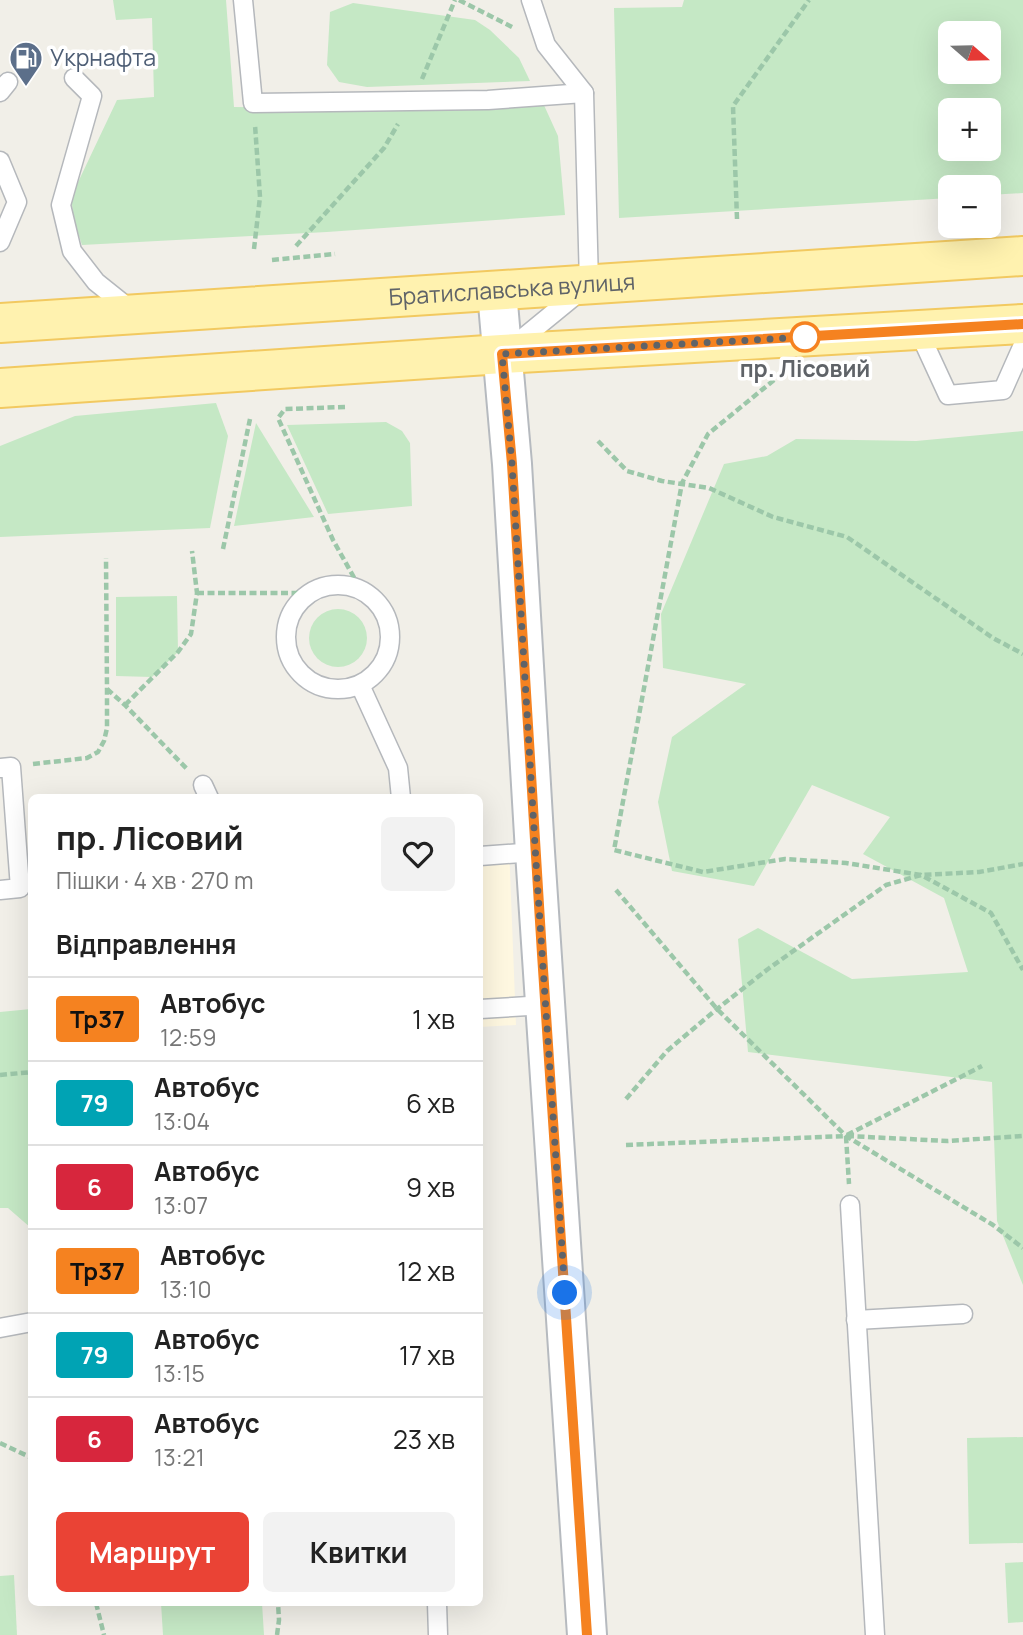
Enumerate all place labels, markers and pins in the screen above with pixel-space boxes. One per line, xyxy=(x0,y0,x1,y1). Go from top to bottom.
fuel station icon: Укрнафта xyxy=(7,39,45,88)
place label: Укрнафта xyxy=(50,41,156,73)
marker: пр. Лісовий xyxy=(790,322,820,352)
place label: пр. Лісовий xyxy=(740,352,870,384)

